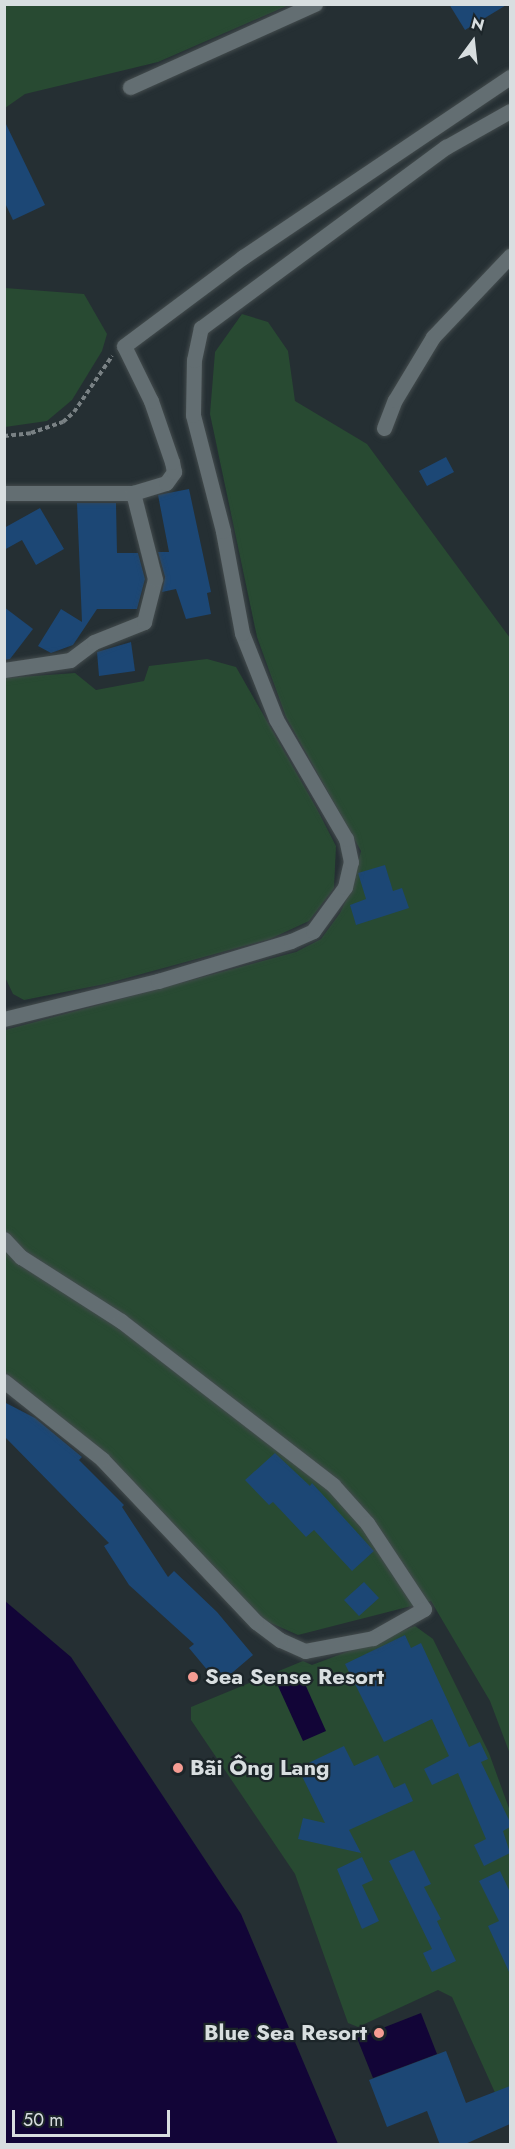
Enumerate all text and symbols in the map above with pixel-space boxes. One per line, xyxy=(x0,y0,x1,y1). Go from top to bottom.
text: N xyxy=(469,11,487,37)
north arrow xyxy=(443,12,503,72)
place label: Sea Sense Resort xyxy=(205,1664,384,1690)
marker: Sea Sense Resort xyxy=(186,1670,200,1684)
place label: Bãi Ông Lang xyxy=(190,1755,330,1781)
marker: Bãi Ông Lang xyxy=(171,1761,185,1775)
place label: Blue Sea Resort xyxy=(204,2020,367,2046)
marker: Blue Sea Resort xyxy=(372,2026,386,2040)
scale bar xyxy=(15,2098,172,2136)
text: 50 m xyxy=(23,2107,63,2133)

